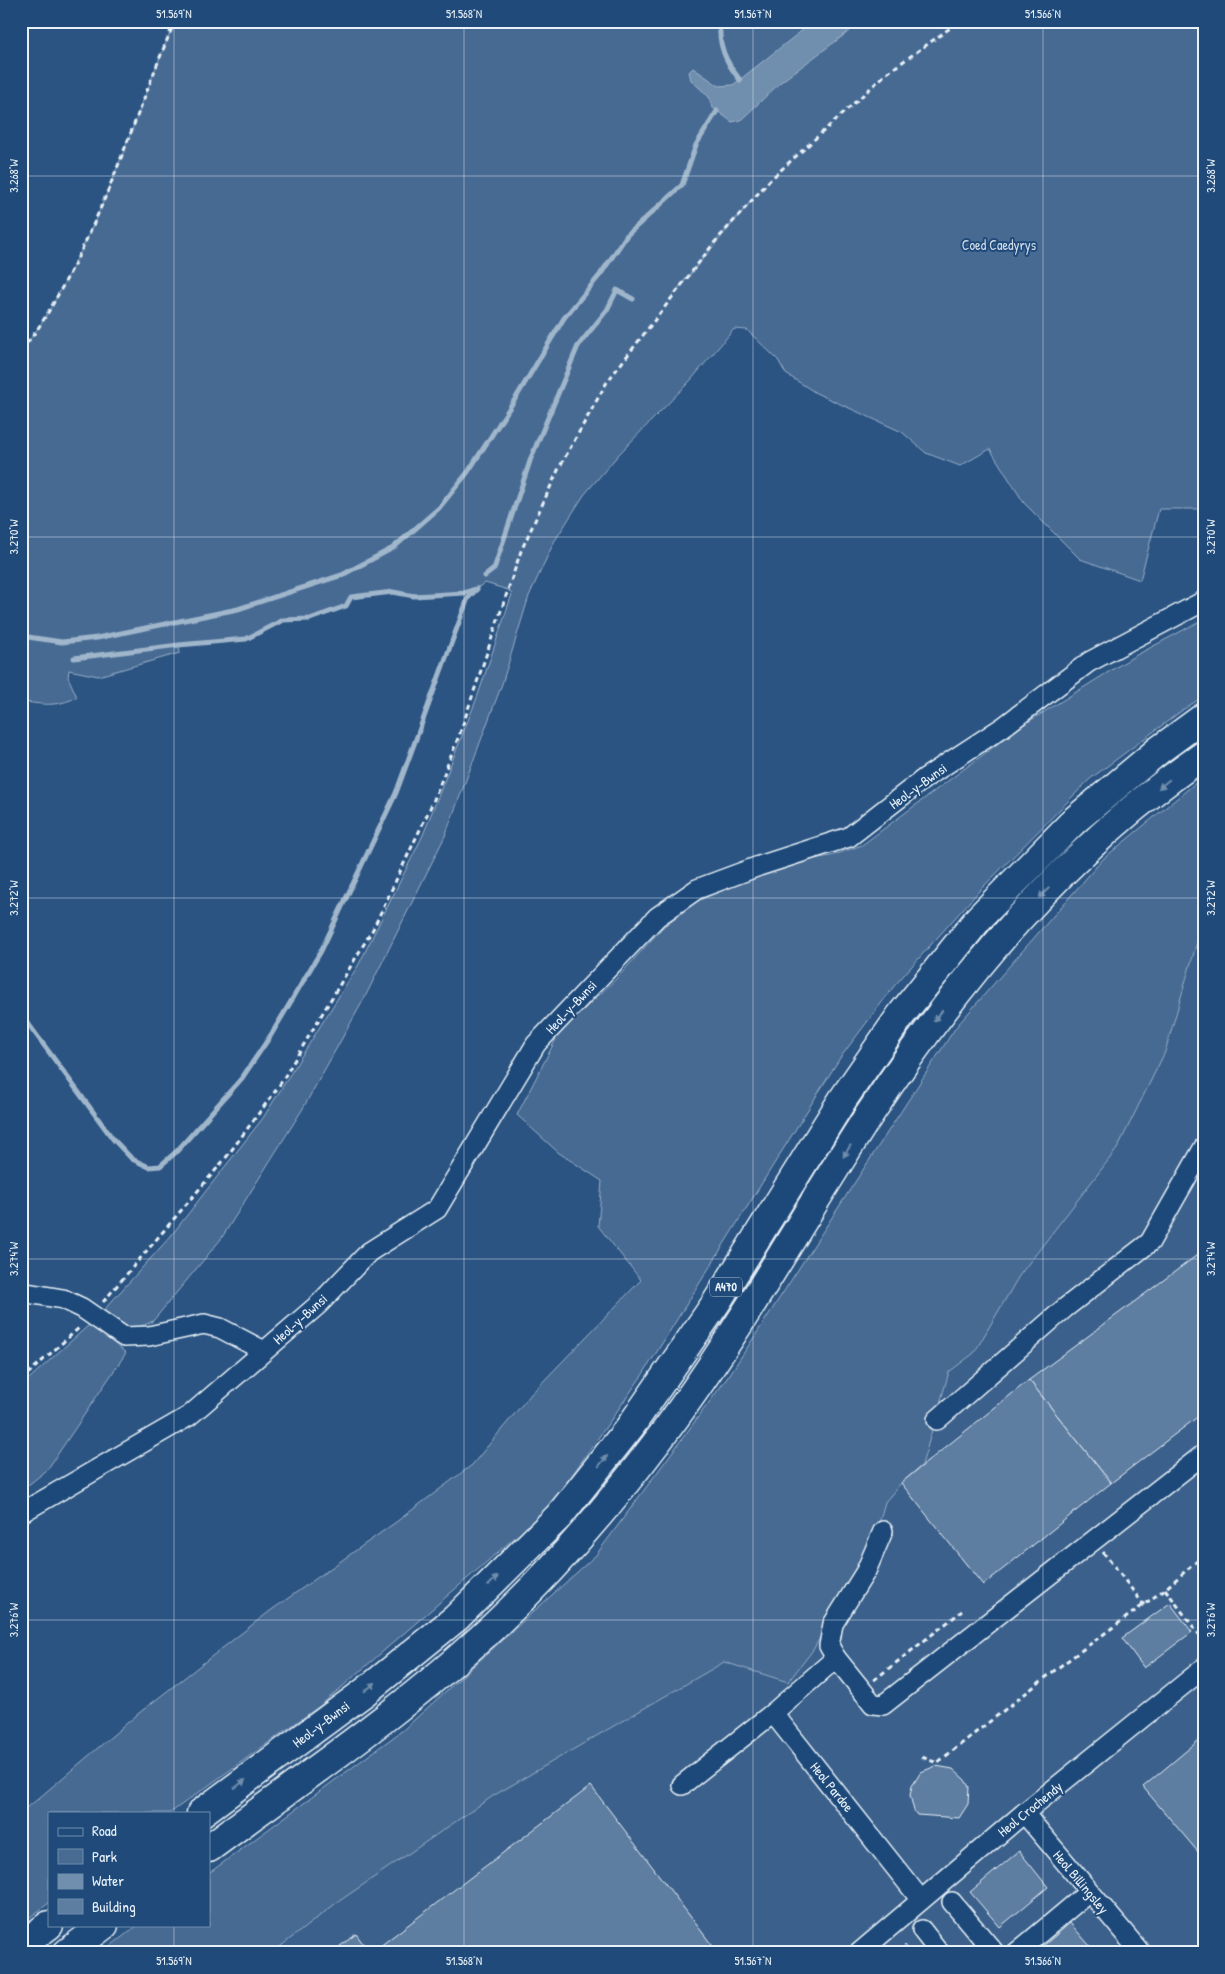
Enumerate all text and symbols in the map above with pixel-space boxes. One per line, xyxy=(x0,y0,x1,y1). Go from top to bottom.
text: 51.569°N xyxy=(156,5,192,22)
text: 51.568°N xyxy=(446,5,482,22)
text: 51.567°N xyxy=(735,5,771,22)
text: 51.566°N xyxy=(1025,5,1061,22)
text: 3.268°W xyxy=(5,159,22,193)
text: 3.268°W xyxy=(1202,159,1219,193)
park label: Coed Caedyrys xyxy=(962,235,1036,255)
text: 3.270°W xyxy=(5,519,22,555)
text: 3.270°W xyxy=(1202,519,1219,555)
street label: Heol-y-Bwnsi xyxy=(885,758,951,814)
one-way arrow xyxy=(1158,778,1171,789)
text: 3.272°W xyxy=(5,880,22,916)
text: 3.272°W xyxy=(1202,880,1219,916)
one-way arrow xyxy=(1038,887,1050,899)
street label: Heol-y-Bwnsi xyxy=(541,976,601,1038)
one-way arrow xyxy=(933,1009,944,1022)
one-way arrow xyxy=(842,1144,852,1157)
text: 3.274°W xyxy=(5,1241,22,1276)
text: 3.274°W xyxy=(1202,1241,1219,1276)
road number: A470 xyxy=(710,1277,742,1296)
street label: Heol-y-Bwnsi xyxy=(268,1289,332,1349)
one-way arrow xyxy=(597,1455,608,1468)
one-way arrow xyxy=(487,1575,499,1587)
text: 3.276°W xyxy=(5,1602,22,1637)
text: 3.276°W xyxy=(1202,1602,1219,1637)
one-way arrow xyxy=(364,1681,377,1692)
street label: Heol-y-Bwnsi xyxy=(288,1696,354,1752)
street label: Heol Pardoe xyxy=(806,1758,859,1816)
street label: Heol Crochendy xyxy=(993,1777,1067,1841)
one-way arrow xyxy=(233,1779,247,1789)
legend xyxy=(48,1812,210,1926)
text: Road xyxy=(92,1820,117,1841)
text: Park xyxy=(92,1846,117,1867)
street label: Heol Billingsley xyxy=(1049,1846,1114,1918)
text: Water xyxy=(92,1870,124,1891)
text: Building xyxy=(92,1896,136,1917)
text: 51.569°N xyxy=(156,1952,192,1969)
text: 51.568°N xyxy=(446,1952,482,1969)
text: 51.567°N xyxy=(735,1952,771,1969)
text: 51.566°N xyxy=(1025,1952,1061,1969)

